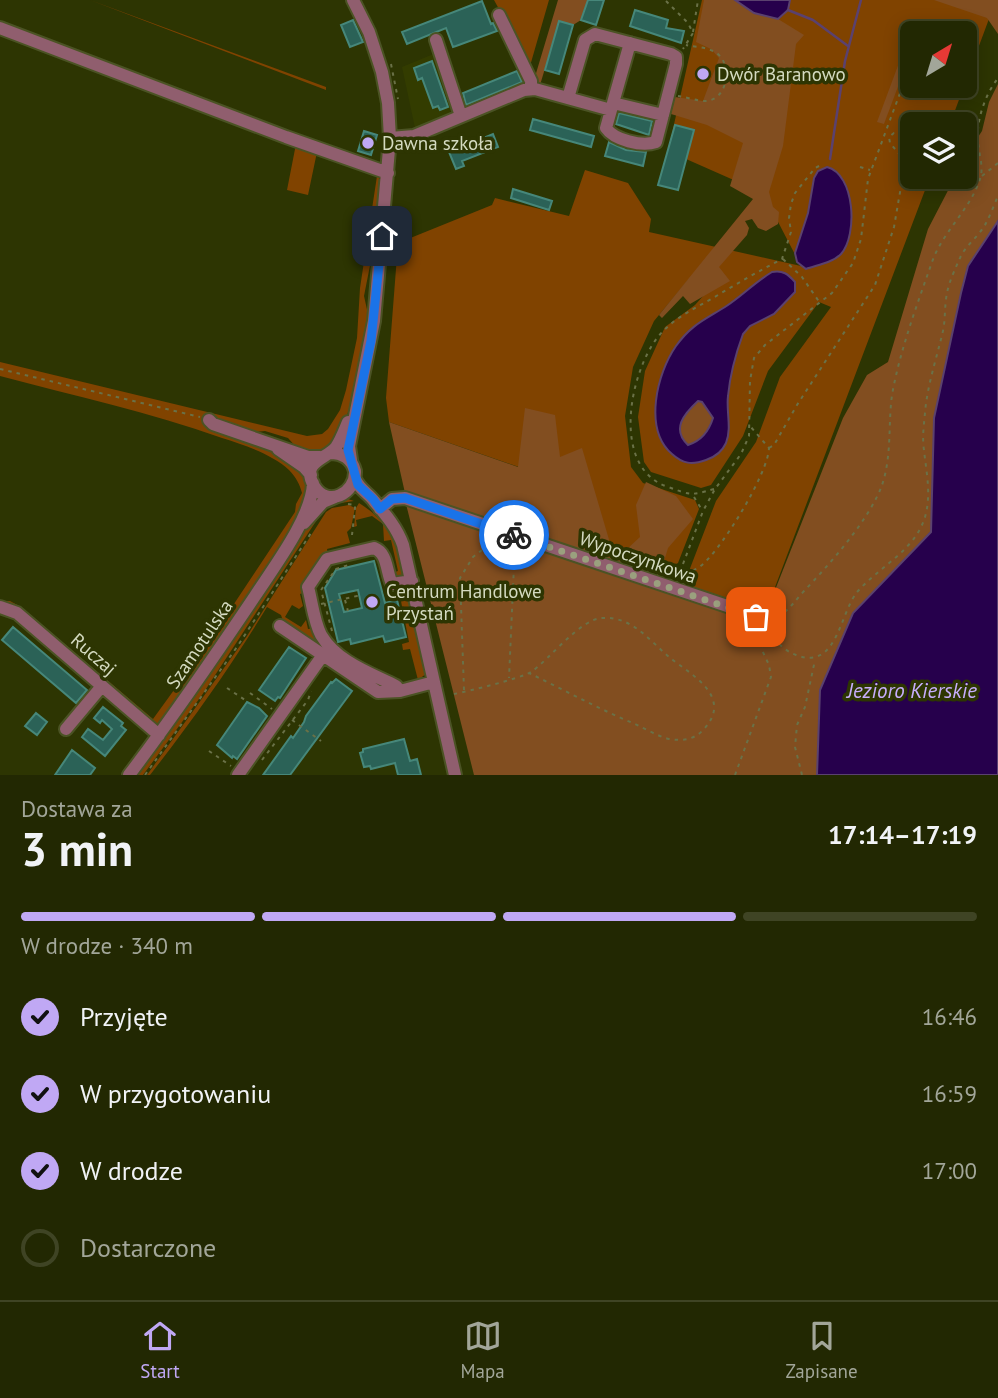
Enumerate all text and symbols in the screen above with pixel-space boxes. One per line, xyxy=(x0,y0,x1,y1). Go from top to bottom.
north arrow xyxy=(900,21,976,98)
map controls xyxy=(900,21,977,189)
place label: Dwór Baranowo xyxy=(717,62,846,86)
marker: Dwór Baranowo xyxy=(695,66,711,82)
button: layers xyxy=(900,112,977,189)
place label: Dawna szkoła xyxy=(382,131,493,155)
marker: Dawna szkoła xyxy=(360,135,376,151)
pin xyxy=(352,206,412,266)
icon: home xyxy=(363,217,401,255)
courier xyxy=(479,500,549,570)
icon: bike xyxy=(495,516,533,554)
street label: Wypoczynkowa xyxy=(576,526,700,588)
place label: Centrum Handlowe Przystań xyxy=(386,579,542,625)
pin xyxy=(726,587,786,647)
marker: Centrum Handlowe Przystań xyxy=(364,594,380,610)
street label: Szamotulska xyxy=(160,595,238,693)
icon: bag xyxy=(737,598,775,636)
street label: Ruczaj xyxy=(66,628,122,680)
water label: Jezioro Kierskie xyxy=(845,677,977,704)
text: Dostawa za xyxy=(21,794,133,823)
text: 17:14–17:19 xyxy=(828,818,977,851)
text: 3 min xyxy=(21,819,133,879)
text: W drodze · 340 m xyxy=(21,931,193,960)
icon: check xyxy=(21,998,59,1036)
text: Przyjęte xyxy=(80,1000,168,1033)
text: 16:46 xyxy=(922,1002,977,1031)
icon: check xyxy=(21,1075,59,1113)
text: W przygotowaniu xyxy=(80,1077,271,1110)
text: 16:59 xyxy=(922,1079,977,1108)
icon: check xyxy=(21,1152,59,1190)
text: W drodze xyxy=(80,1154,183,1187)
text: 17:00 xyxy=(922,1156,977,1185)
text: Dostarczone xyxy=(80,1231,216,1264)
tab: Start xyxy=(140,1317,180,1383)
tab: Mapa xyxy=(461,1317,505,1383)
tab: Zapisane xyxy=(785,1317,858,1383)

